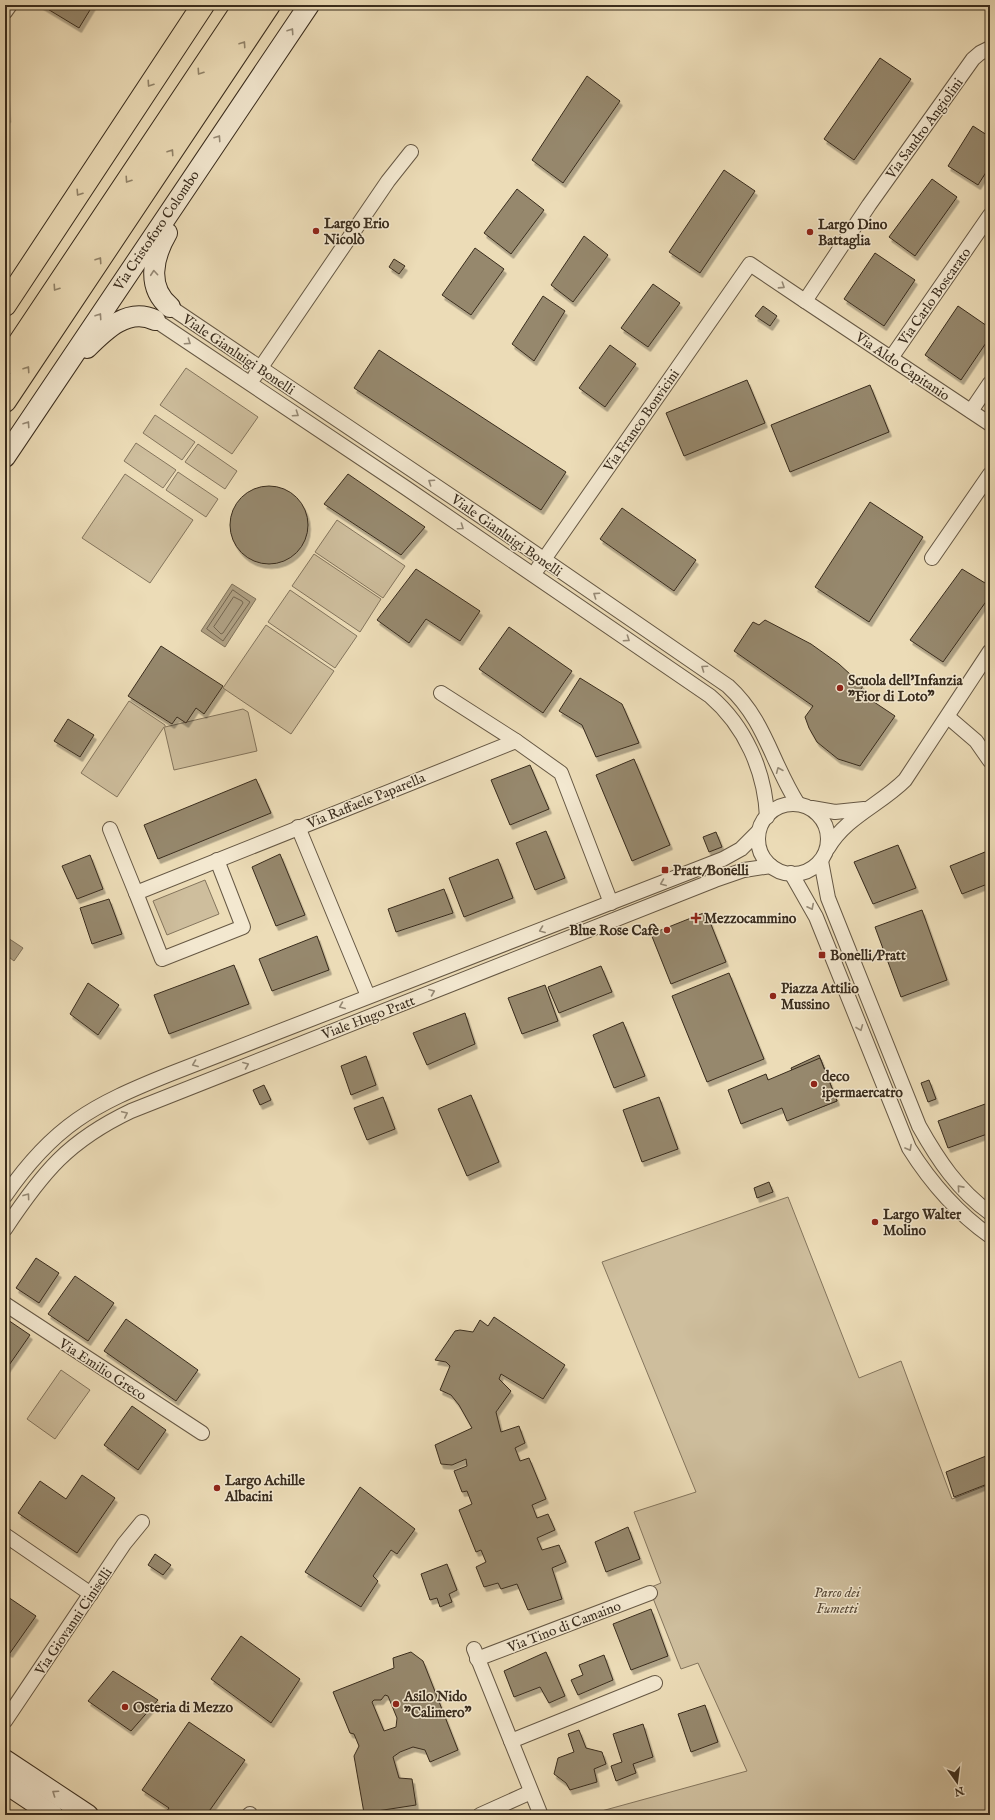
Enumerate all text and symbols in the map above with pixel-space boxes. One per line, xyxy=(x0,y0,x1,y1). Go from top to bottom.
one-way arrow xyxy=(286,28,293,35)
one-way arrow xyxy=(238,41,246,48)
one-way arrow xyxy=(197,68,205,75)
street label: Via Sandro Angiolini xyxy=(882,74,968,183)
one-way arrow xyxy=(147,80,155,87)
one-way arrow xyxy=(213,135,221,142)
one-way arrow xyxy=(166,149,174,156)
street label: Via Cristoforo Colombo xyxy=(109,167,204,295)
one-way arrow xyxy=(126,176,133,183)
one-way arrow xyxy=(77,188,84,195)
place label: Largo Erio Nicolò xyxy=(323,215,390,249)
place label: Largo Dino Battaglia xyxy=(818,216,888,250)
marker: Largo Erio Nicolò xyxy=(311,226,321,236)
marker: Largo Dino Battaglia xyxy=(805,227,815,237)
street label: Via Carlo Boscarato xyxy=(894,244,975,350)
one-way arrow xyxy=(94,258,101,265)
one-way arrow xyxy=(150,270,159,276)
one-way arrow xyxy=(778,281,785,288)
one-way arrow xyxy=(54,284,61,291)
street label: Viale Gianluigi Bonelli xyxy=(178,310,298,399)
one-way arrow xyxy=(94,313,102,320)
street label: Via Aldo Capitanio xyxy=(851,328,954,405)
one-way arrow xyxy=(184,337,191,345)
one-way arrow xyxy=(22,366,29,373)
street label: Via Franco Bonvicini xyxy=(599,366,684,476)
one-way arrow xyxy=(292,409,299,417)
one-way arrow xyxy=(22,421,30,428)
one-way arrow xyxy=(428,480,435,487)
street label: Viale Gianluigi Bonelli xyxy=(446,490,566,581)
one-way arrow xyxy=(457,522,464,529)
one-way arrow xyxy=(593,592,600,600)
one-way arrow xyxy=(623,634,630,642)
one-way arrow xyxy=(701,665,708,673)
place label: Scuola dell'Infanzia "Fior di Loto" xyxy=(848,672,964,706)
marker: Scuola dell'Infanzia "Fior di Loto" xyxy=(835,683,845,693)
one-way arrow xyxy=(776,767,784,775)
street label: Via Raffaele Paparella xyxy=(304,769,429,833)
place label: Pratt/Bonelli xyxy=(673,862,749,880)
marker: Pratt/Bonelli xyxy=(660,865,670,875)
one-way arrow xyxy=(660,878,667,886)
one-way arrow xyxy=(807,903,814,910)
place label: Mezzocammino xyxy=(704,910,797,928)
marker: Mezzocammino xyxy=(691,913,701,923)
place label: Blue Rose Cafè xyxy=(569,922,660,940)
one-way arrow xyxy=(539,925,546,933)
marker: Blue Rose Cafè xyxy=(662,925,672,935)
place label: Bonelli/Pratt xyxy=(830,947,906,965)
marker: Bonelli/Pratt xyxy=(817,950,827,960)
place label: Piazza Attilio Mussino xyxy=(781,980,859,1014)
one-way arrow xyxy=(428,989,435,997)
marker: Piazza Attilio Mussino xyxy=(768,991,778,1001)
street label: Viale Hugo Pratt xyxy=(318,992,418,1044)
one-way arrow xyxy=(339,1002,346,1010)
one-way arrow xyxy=(855,1024,863,1031)
one-way arrow xyxy=(192,1059,199,1067)
one-way arrow xyxy=(241,1062,249,1070)
place label: deco ipermaercatro xyxy=(822,1068,903,1102)
marker: deco ipermaercatro xyxy=(809,1079,819,1089)
one-way arrow xyxy=(121,1111,128,1119)
one-way arrow xyxy=(905,1143,912,1151)
one-way arrow xyxy=(958,1185,965,1192)
one-way arrow xyxy=(22,1194,29,1201)
place label: Largo Walter Molino xyxy=(883,1206,962,1240)
marker: Largo Walter Molino xyxy=(870,1217,880,1227)
street label: Via Emilio Greco xyxy=(55,1334,150,1405)
place label: Largo Achille Albacini xyxy=(224,1472,306,1506)
marker: Largo Achille Albacini xyxy=(212,1483,222,1493)
street label: Via Giovanni Ciniselli xyxy=(31,1564,117,1680)
park label: Parco dei Fumetti xyxy=(814,1584,861,1618)
street label: Via Tino di Camaino xyxy=(504,1597,624,1657)
place label: Asilo Nido "Calimero" xyxy=(403,1688,472,1722)
place label: Osteria di Mezzo xyxy=(133,1699,233,1717)
marker: Asilo Nido "Calimero" xyxy=(391,1699,401,1709)
marker: Osteria di Mezzo xyxy=(120,1702,130,1712)
north arrow xyxy=(937,1762,977,1802)
text: N xyxy=(952,1783,966,1799)
one-way arrow xyxy=(52,1790,59,1798)

